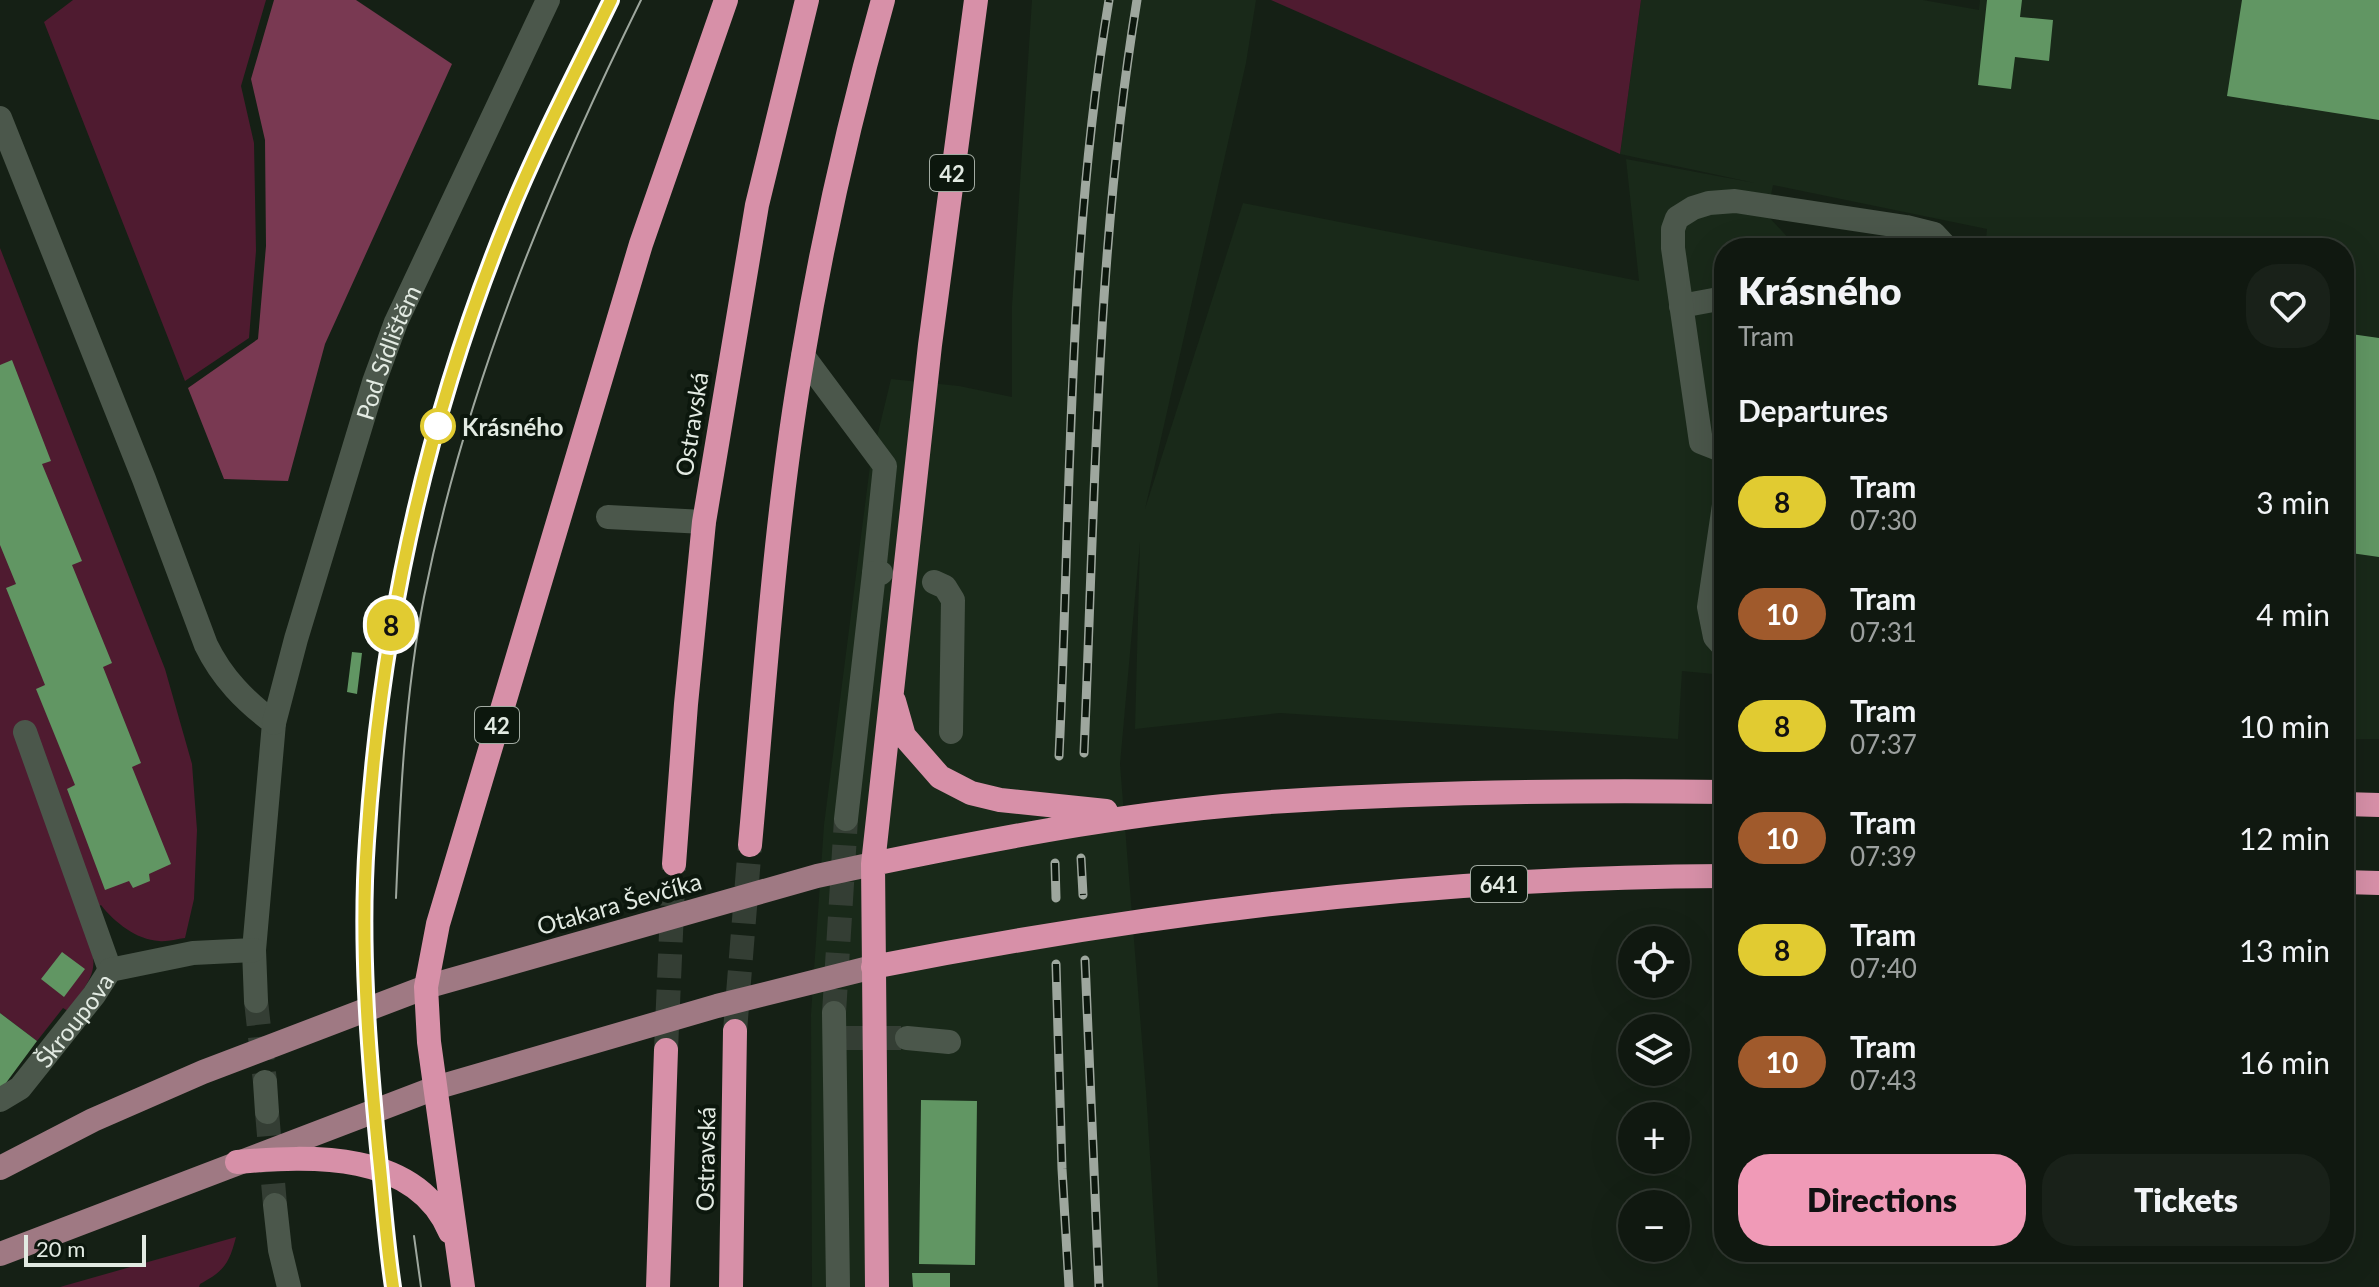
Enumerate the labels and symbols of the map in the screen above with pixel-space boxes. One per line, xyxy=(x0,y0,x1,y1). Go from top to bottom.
road number: 42 xyxy=(930,155,974,191)
street label: Pod Sídlištěm xyxy=(349,280,426,423)
street label: Ostravská xyxy=(668,370,714,478)
marker: Krásného xyxy=(421,409,455,443)
place label: Krásného xyxy=(462,412,564,441)
line badge: 8 xyxy=(365,599,417,651)
road number: 42 xyxy=(475,707,519,743)
street label: Otakara Ševčíka xyxy=(533,866,705,940)
road number: 641 xyxy=(1471,866,1527,902)
street label: Škroupova xyxy=(28,968,119,1073)
street label: Ostravská xyxy=(690,1106,720,1212)
scale bar xyxy=(24,1231,146,1267)

